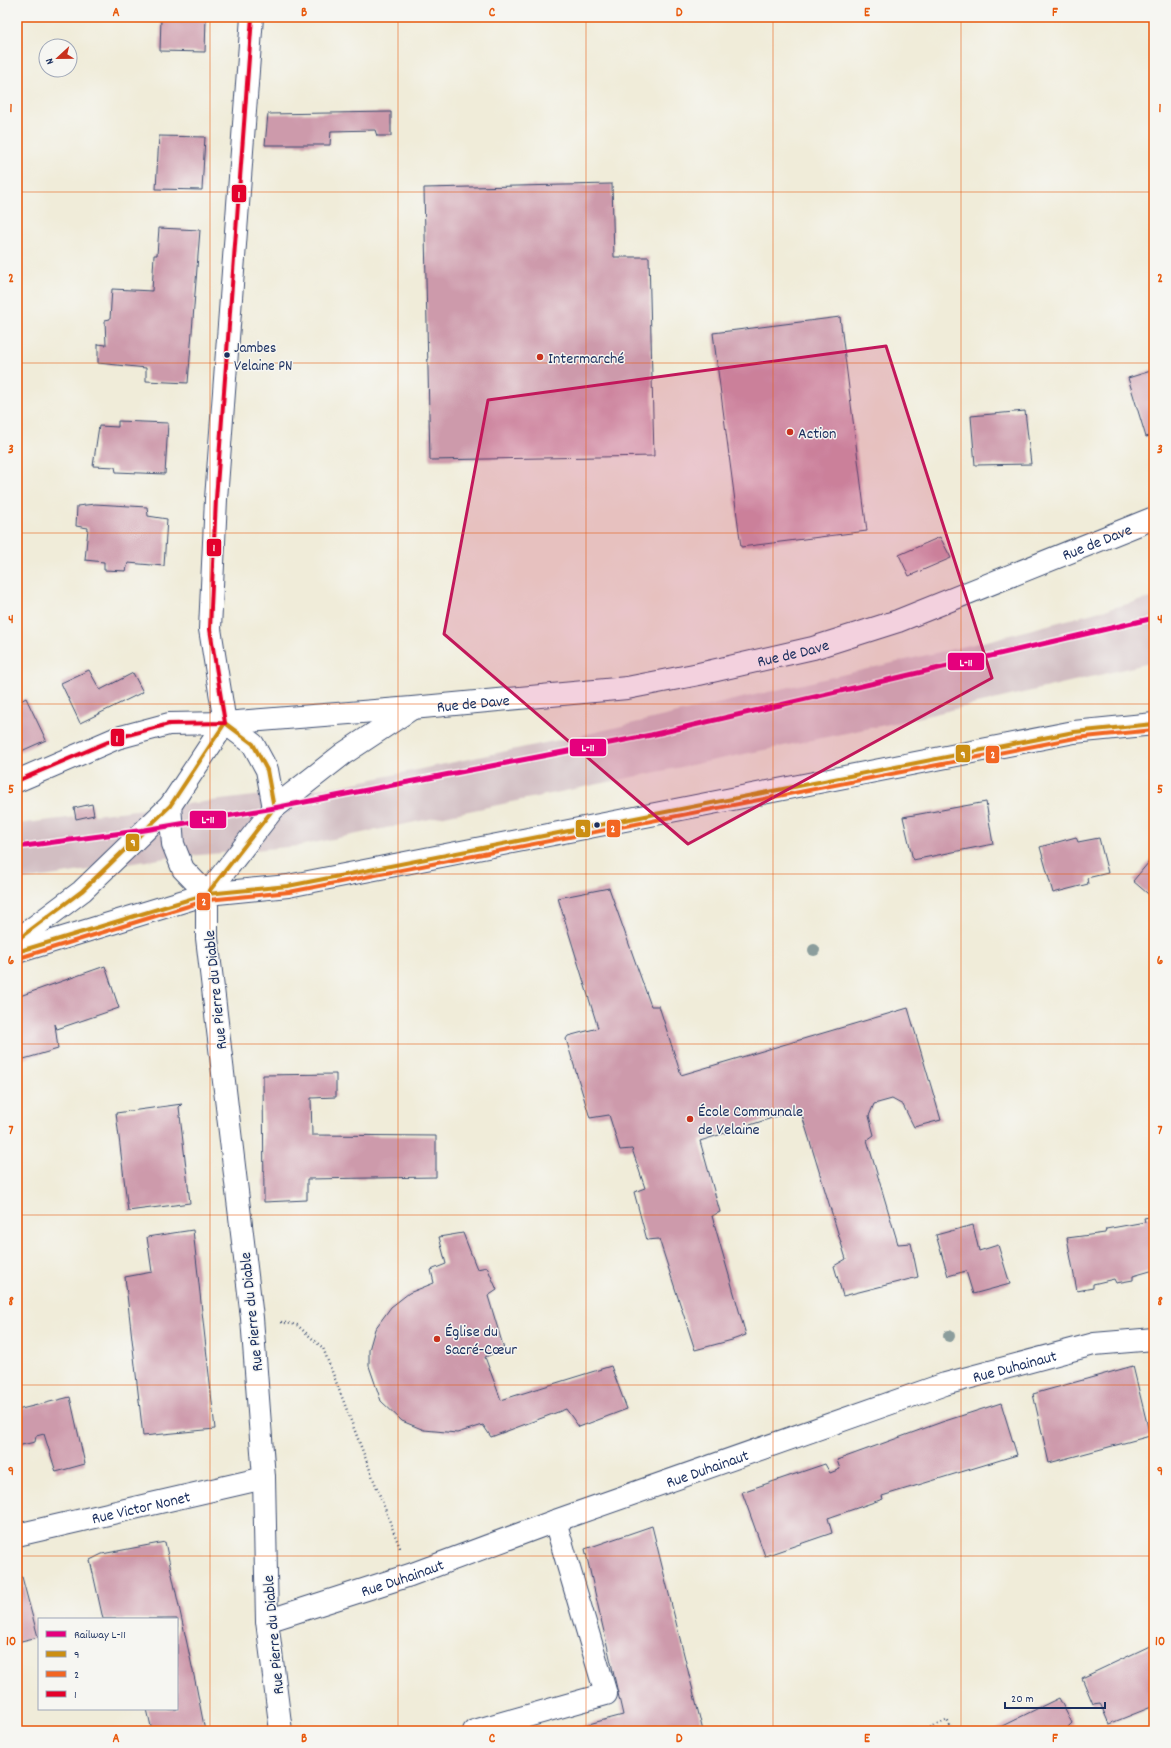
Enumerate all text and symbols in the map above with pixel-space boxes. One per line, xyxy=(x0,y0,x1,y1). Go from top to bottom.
text: A xyxy=(112,4,120,23)
text: B xyxy=(301,4,307,23)
text: C xyxy=(489,4,496,23)
text: D xyxy=(676,4,683,23)
text: E xyxy=(864,4,871,23)
text: F xyxy=(1052,4,1058,23)
north arrow xyxy=(38,38,78,78)
text: N xyxy=(42,55,59,67)
text: 1 xyxy=(10,100,13,119)
text: 1 xyxy=(1159,100,1162,119)
line badge: 1 xyxy=(231,184,247,203)
text: 1 xyxy=(238,188,240,204)
text: 2 xyxy=(8,270,14,289)
text: 2 xyxy=(1157,270,1163,289)
place label: Jambes Velaine PN xyxy=(234,338,292,378)
place label: Intermarché xyxy=(548,348,624,371)
marker: Jambes Velaine PN xyxy=(222,350,232,360)
marker: Intermarché xyxy=(535,352,545,362)
place label: Action xyxy=(798,423,837,446)
marker: Action xyxy=(785,427,795,437)
text: 3 xyxy=(8,441,14,460)
text: 3 xyxy=(1157,441,1163,460)
street label: Rue de Dave xyxy=(1059,519,1136,568)
line badge: 1 xyxy=(206,538,222,557)
text: 1 xyxy=(213,541,215,557)
text: 4 xyxy=(8,611,14,630)
text: 4 xyxy=(1157,611,1163,630)
street label: Rue de Dave xyxy=(755,635,832,674)
line badge: L-11 xyxy=(947,652,985,671)
text: L-11 xyxy=(959,656,973,672)
street label: Rue de Dave xyxy=(436,690,511,720)
line badge: 1 xyxy=(110,728,125,747)
text: 1 xyxy=(116,732,118,748)
line badge: L-11 xyxy=(569,738,607,757)
text: L-11 xyxy=(581,741,595,757)
line badge: 9 xyxy=(955,744,971,763)
line badge: 2 xyxy=(985,745,1000,764)
text: 9 xyxy=(960,748,966,764)
text: 2 xyxy=(991,748,996,764)
text: 5 xyxy=(8,781,14,800)
text: 5 xyxy=(1157,781,1163,800)
line badge: L-11 xyxy=(189,810,227,829)
text: L-11 xyxy=(201,813,215,829)
line badge: 9 xyxy=(575,819,591,838)
line badge: 2 xyxy=(606,819,621,838)
unlabelled marker xyxy=(592,820,602,830)
text: 9 xyxy=(580,822,586,838)
text: 2 xyxy=(611,822,616,838)
line badge: 9 xyxy=(125,833,140,852)
text: 9 xyxy=(130,836,136,852)
line badge: 2 xyxy=(196,892,211,911)
text: 2 xyxy=(202,895,207,911)
street label: Rue Pierre du Diable xyxy=(199,929,234,1050)
text: 6 xyxy=(8,952,15,971)
text: 6 xyxy=(1157,952,1164,971)
place label: École Communale de Velaine xyxy=(698,1101,803,1142)
marker: École Communale de Velaine xyxy=(685,1114,695,1124)
text: 7 xyxy=(9,1122,14,1141)
text: 7 xyxy=(1158,1122,1163,1141)
street label: Rue Pierre du Diable xyxy=(235,1251,270,1372)
text: 8 xyxy=(8,1293,14,1312)
text: 8 xyxy=(1157,1293,1163,1312)
place label: Église du Sacré-Cœur xyxy=(445,1321,517,1362)
marker: Église du Sacré-Cœur xyxy=(432,1334,442,1344)
street label: Rue Duhainaut xyxy=(970,1346,1060,1390)
street label: Rue Duhainaut xyxy=(663,1445,752,1495)
text: 9 xyxy=(8,1463,14,1482)
text: 9 xyxy=(1157,1463,1163,1482)
street label: Rue Victor Nonet xyxy=(90,1486,193,1531)
street label: Rue Duhainaut xyxy=(358,1554,448,1604)
street label: Rue Pierre du Diable xyxy=(258,1574,291,1695)
legend xyxy=(38,1618,178,1710)
text: Railway L-11 xyxy=(74,1627,126,1644)
text: 10 xyxy=(6,1633,16,1652)
text: 10 xyxy=(1155,1633,1165,1652)
text: 9 xyxy=(74,1647,80,1664)
text: 2 xyxy=(74,1667,79,1684)
scale bar xyxy=(1005,1684,1105,1710)
text: 1 xyxy=(74,1687,77,1704)
text: 20 m xyxy=(1011,1691,1034,1708)
text: A xyxy=(112,1730,120,1748)
text: B xyxy=(301,1730,307,1748)
text: C xyxy=(489,1730,496,1748)
text: D xyxy=(676,1730,683,1748)
text: E xyxy=(864,1730,871,1748)
text: F xyxy=(1052,1730,1058,1748)

